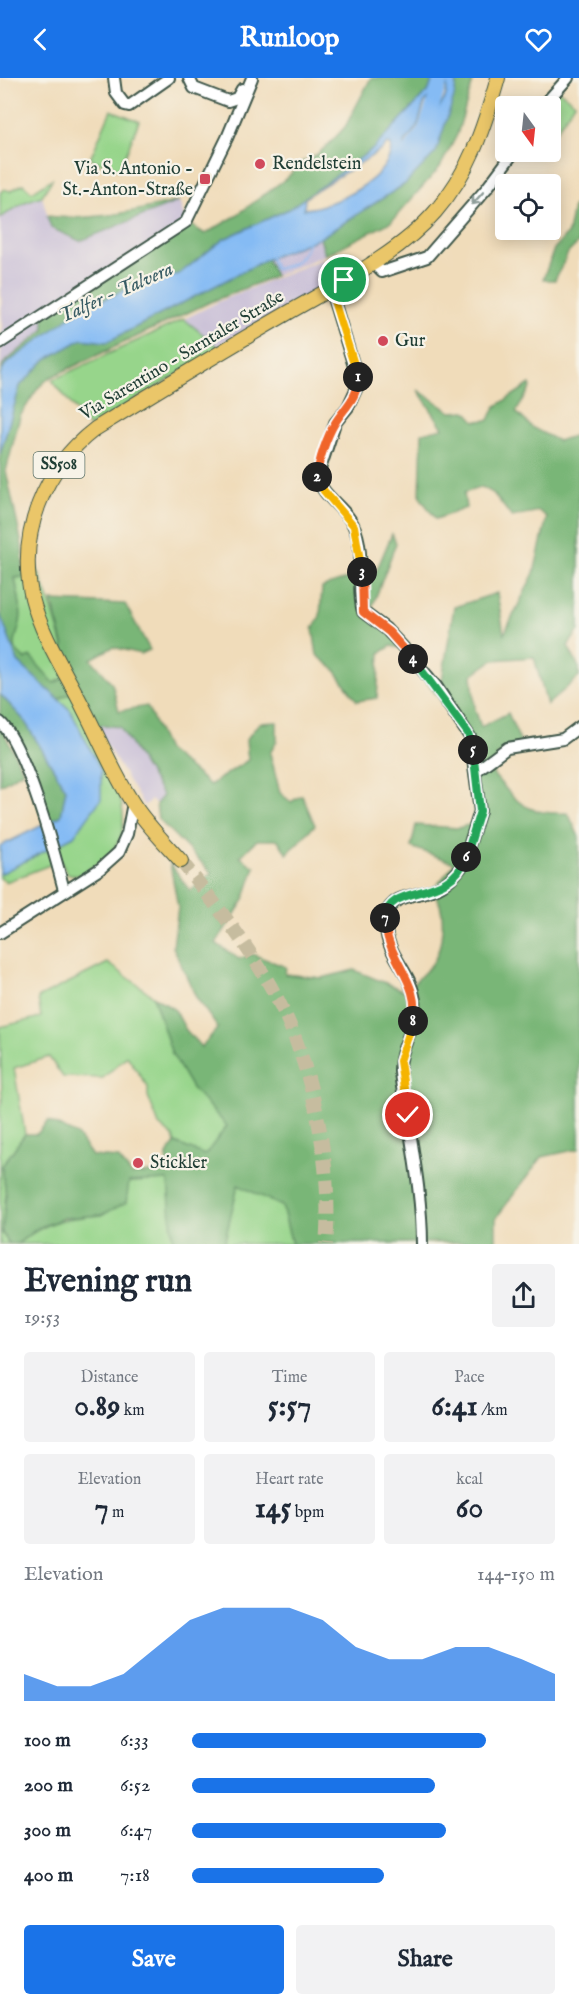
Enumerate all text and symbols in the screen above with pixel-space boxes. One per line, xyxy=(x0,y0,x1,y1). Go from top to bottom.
text: Runloop xyxy=(240,22,339,56)
icon: back xyxy=(24,23,57,56)
icon: heart xyxy=(522,23,555,56)
north arrow xyxy=(495,96,561,162)
map controls xyxy=(495,96,561,240)
place label: Rendelstein xyxy=(272,153,362,176)
marker: Rendelstein xyxy=(253,157,267,171)
place label: Via S. Antonio - St.-Anton-Straße xyxy=(63,158,193,202)
marker: Via S. Antonio - St.-Anton-Straße xyxy=(198,172,212,186)
button: locate xyxy=(495,174,561,240)
one-way arrow xyxy=(471,190,485,205)
pin xyxy=(318,254,369,305)
water label: Talfer - Talvera xyxy=(55,257,177,329)
icon: arrive xyxy=(327,263,360,296)
street label: Via Sarentino - Sarntaler Straße xyxy=(75,286,288,427)
place label: Gur xyxy=(395,330,426,353)
marker: Gur xyxy=(376,334,390,348)
pin: 1 xyxy=(343,362,373,392)
text: 1 xyxy=(355,367,361,387)
road number: SS508 xyxy=(34,452,84,478)
pin: 2 xyxy=(302,462,332,492)
text: 2 xyxy=(313,467,321,487)
pin: 3 xyxy=(347,557,377,587)
text: 3 xyxy=(359,562,365,582)
pin: 4 xyxy=(398,644,428,674)
text: 4 xyxy=(409,649,417,669)
pin: 5 xyxy=(458,735,488,765)
text: 5 xyxy=(470,740,476,760)
pin: 6 xyxy=(451,842,481,872)
text: 6 xyxy=(463,847,469,867)
pin: 7 xyxy=(370,903,400,933)
text: 7 xyxy=(381,908,389,928)
pin: 8 xyxy=(398,1006,428,1036)
text: 8 xyxy=(410,1011,416,1031)
pin xyxy=(382,1089,433,1140)
icon: check xyxy=(391,1098,424,1131)
place label: Stickler xyxy=(150,1152,208,1175)
marker: Stickler xyxy=(131,1156,145,1170)
text: Evening run xyxy=(24,1261,192,1303)
button: share xyxy=(492,1264,555,1327)
text: 19:53 xyxy=(24,1305,60,1330)
text: Distance xyxy=(81,1368,138,1388)
text: Time xyxy=(272,1368,307,1388)
text: Pace xyxy=(454,1368,485,1388)
text: 0.89 xyxy=(74,1388,120,1426)
text: 5:57 xyxy=(268,1388,311,1426)
text: 6:41 xyxy=(431,1388,478,1426)
text: km xyxy=(120,1401,145,1421)
text: /km xyxy=(478,1401,508,1421)
text: Elevation xyxy=(78,1470,141,1490)
text: Heart rate xyxy=(255,1470,324,1490)
text: kcal xyxy=(456,1470,483,1490)
text: 7 xyxy=(95,1490,109,1528)
text: 145 xyxy=(255,1490,291,1528)
text: 60 xyxy=(456,1490,483,1528)
text: m xyxy=(109,1503,124,1523)
text: bpm xyxy=(291,1503,324,1523)
text: Elevation xyxy=(24,1562,103,1587)
text: 144–150 m xyxy=(477,1562,555,1587)
text: 100 m xyxy=(24,1728,71,1753)
text: 6:33 xyxy=(120,1728,149,1753)
text: 200 m xyxy=(24,1773,73,1798)
text: 6:52 xyxy=(120,1773,150,1798)
text: 300 m xyxy=(24,1818,71,1843)
text: 6:47 xyxy=(120,1818,152,1843)
text: 400 m xyxy=(24,1863,73,1888)
text: 7:18 xyxy=(120,1863,150,1888)
button: Save xyxy=(24,1925,284,1994)
button: Share xyxy=(296,1925,555,1994)

